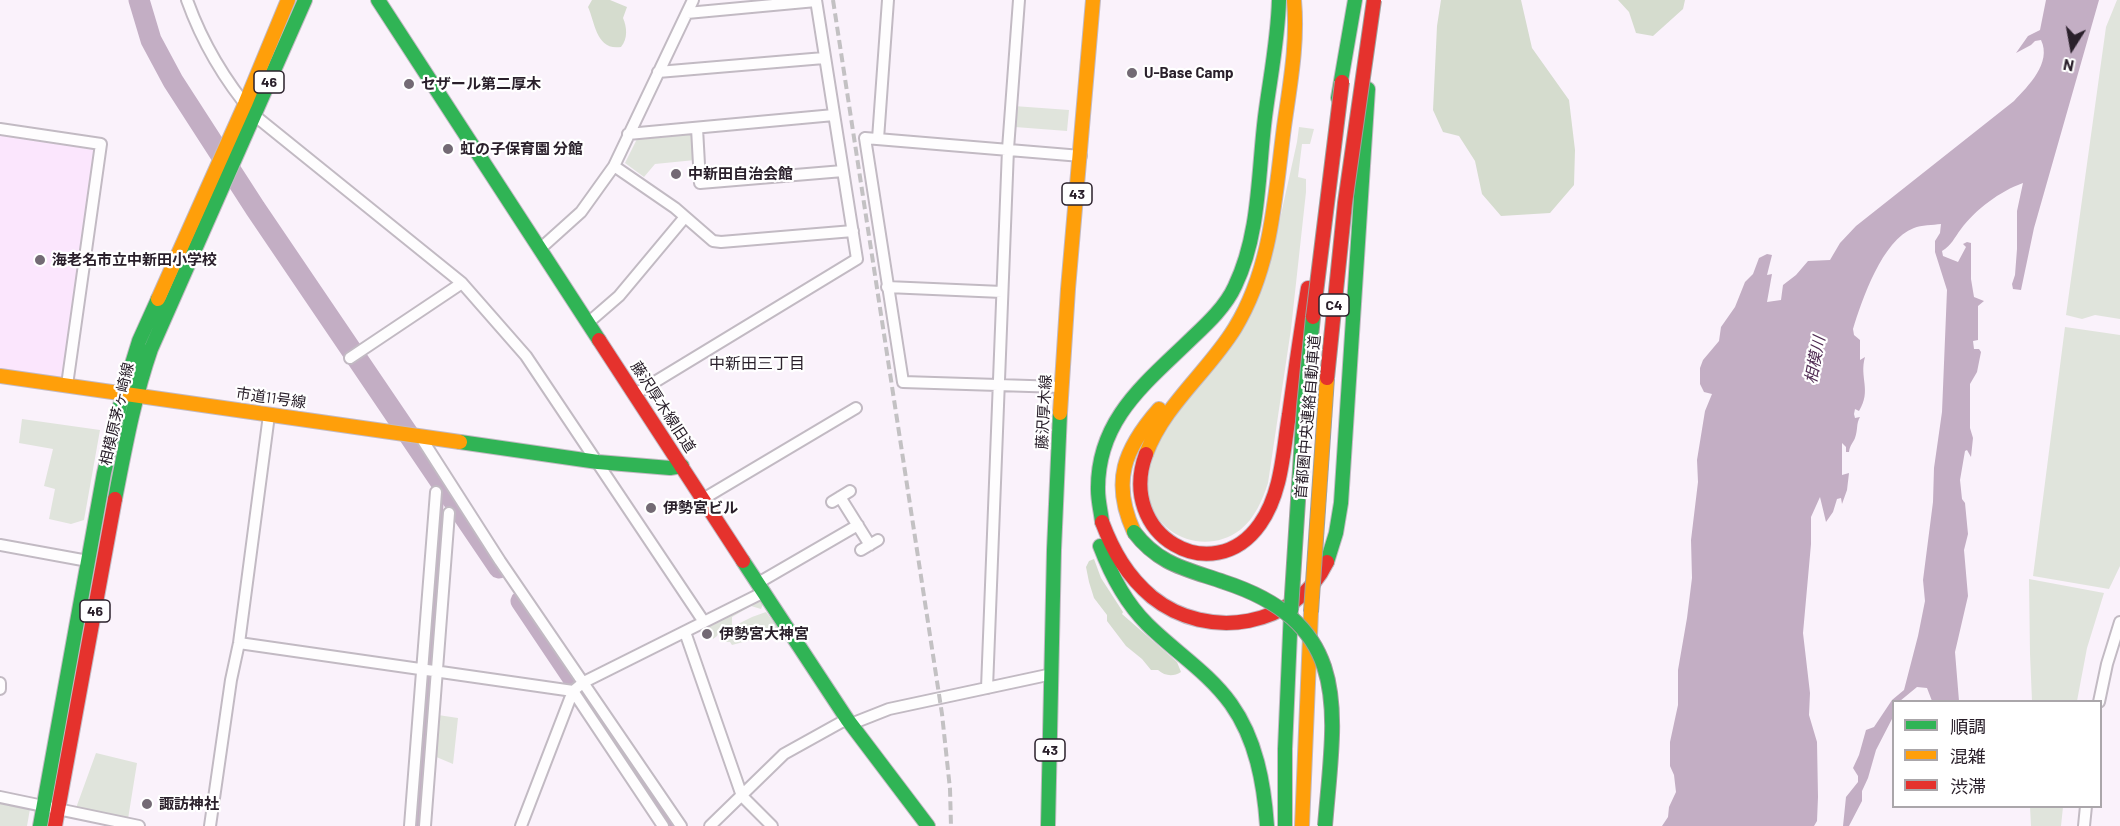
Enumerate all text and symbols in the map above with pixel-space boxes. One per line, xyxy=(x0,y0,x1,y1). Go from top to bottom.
north arrow xyxy=(2042,18,2102,78)
text: N xyxy=(2061,56,2076,77)
place label: U-Base Camp xyxy=(1144,64,1234,82)
marker: U-Base Camp xyxy=(1125,66,1139,80)
road number: 46 xyxy=(254,71,284,93)
place label: セザール第二厚木 xyxy=(421,75,541,93)
marker: セザール第二厚木 xyxy=(402,77,416,91)
place label: 虹の子保育園 分館 xyxy=(460,140,583,158)
marker: 虹の子保育園 分館 xyxy=(441,142,455,156)
place label: 中新田自治会館 xyxy=(688,165,793,183)
marker: 中新田自治会館 xyxy=(669,167,683,181)
road number: 43 xyxy=(1062,183,1092,205)
place label: 海老名市立中新田小学校 xyxy=(52,251,217,269)
marker: 海老名市立中新田小学校 xyxy=(33,253,47,267)
road number: C4 xyxy=(1319,294,1349,316)
street label: 首都圏中央連絡自動車道 xyxy=(1292,334,1324,500)
water label: 相模川 xyxy=(1801,335,1829,385)
district label: 中新田三丁目 xyxy=(709,354,805,374)
street label: 藤沢厚木線旧道 xyxy=(627,358,699,456)
street label: 相模原茅ヶ崎線 xyxy=(96,361,138,467)
street label: 藤沢厚木線 xyxy=(1033,374,1055,450)
street label: 市道11号線 xyxy=(235,384,307,412)
place label: 伊勢宮ビル xyxy=(663,499,738,517)
marker: 伊勢宮ビル xyxy=(644,501,658,515)
road number: 46 xyxy=(80,600,110,622)
place label: 伊勢宮大神宮 xyxy=(719,625,809,643)
marker: 伊勢宮大神宮 xyxy=(700,627,714,641)
legend xyxy=(1892,700,2102,808)
text: 順調 xyxy=(1950,715,1986,737)
road number: 43 xyxy=(1035,739,1065,761)
text: 混雑 xyxy=(1950,745,1986,767)
text: 渋滞 xyxy=(1950,775,1986,797)
place label: 諏訪神社 xyxy=(159,795,219,813)
marker: 諏訪神社 xyxy=(140,797,154,811)

